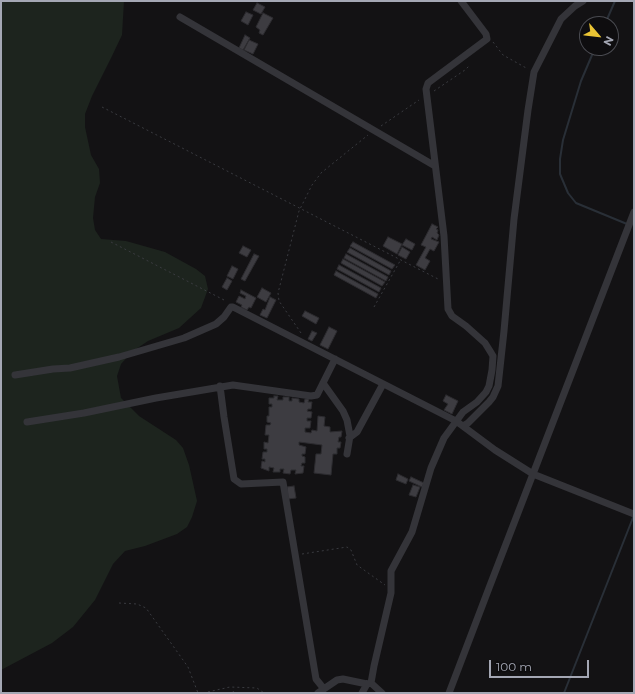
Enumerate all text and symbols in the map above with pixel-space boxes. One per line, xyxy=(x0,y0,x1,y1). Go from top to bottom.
north arrow xyxy=(579,16,619,56)
text: N xyxy=(600,34,617,48)
scale bar xyxy=(491,652,591,678)
text: 100 m xyxy=(496,659,532,674)

